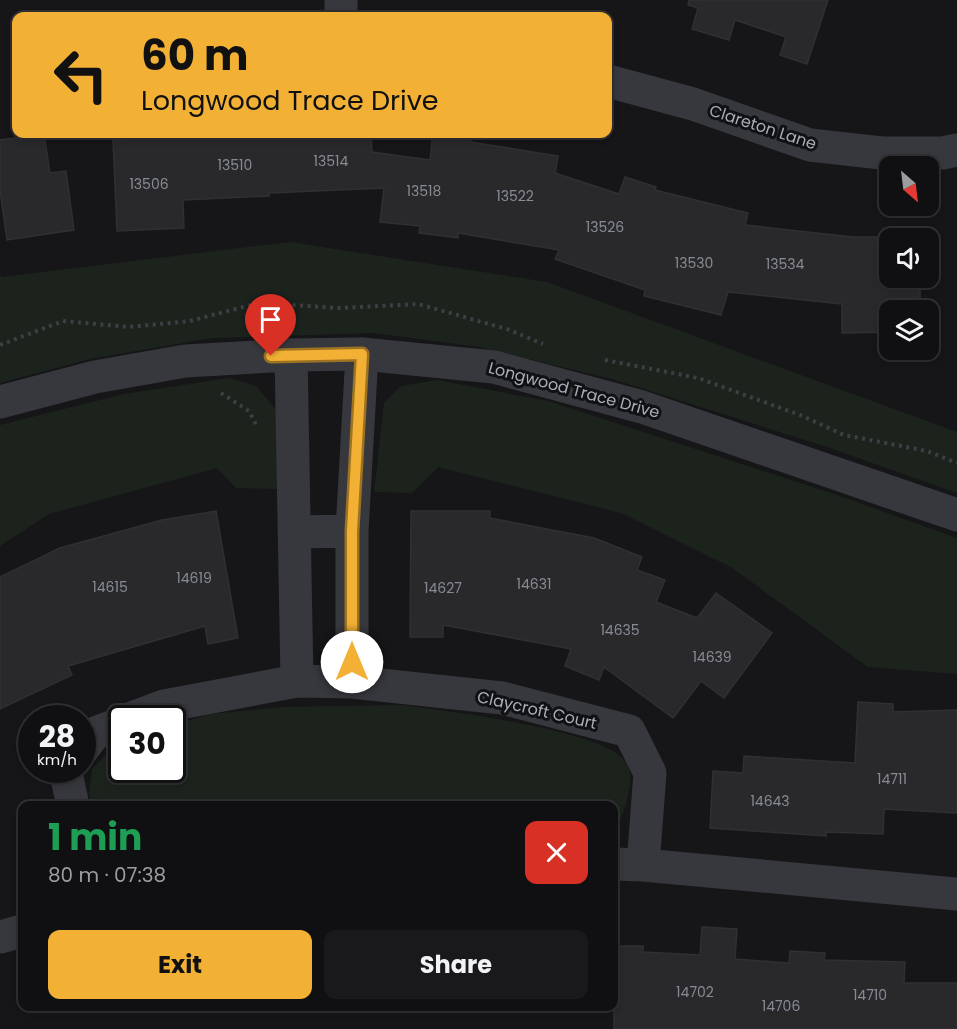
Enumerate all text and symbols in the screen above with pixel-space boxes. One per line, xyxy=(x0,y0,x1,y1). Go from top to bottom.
text: 60 m xyxy=(141,26,249,85)
icon: left xyxy=(42,36,120,114)
text: Longwood Trace Drive xyxy=(141,82,439,119)
street label: Clareton Lane xyxy=(706,99,820,155)
house number: 13514 xyxy=(314,151,349,171)
house number: 13510 xyxy=(218,155,252,175)
north arrow xyxy=(879,156,939,216)
map controls xyxy=(879,156,939,360)
house number: 13506 xyxy=(129,174,169,194)
house number: 13518 xyxy=(407,181,442,201)
house number: 13522 xyxy=(496,186,534,206)
house number: 13526 xyxy=(586,217,624,237)
button: sound xyxy=(879,228,939,288)
house number: 13530 xyxy=(675,253,713,273)
house number: 13534 xyxy=(766,254,804,274)
pin xyxy=(245,294,296,356)
button: layers xyxy=(879,300,939,360)
icon: arrive xyxy=(254,303,287,336)
street label: Longwood Trace Drive xyxy=(486,356,662,424)
house number: 14619 xyxy=(176,568,212,588)
house number: 14631 xyxy=(517,574,551,594)
house number: 14615 xyxy=(92,577,128,597)
house number: 14627 xyxy=(424,578,462,598)
house number: 14635 xyxy=(600,620,640,640)
position arrow xyxy=(320,630,384,694)
house number: 14639 xyxy=(692,647,732,667)
street label: Claycroft Court xyxy=(475,685,599,735)
speed limit sign: 30 xyxy=(108,705,186,783)
text: 28 xyxy=(39,715,75,758)
text: km/h xyxy=(37,749,77,770)
house number: 14711 xyxy=(877,769,907,789)
house number: 14643 xyxy=(750,791,790,811)
text: 1 min xyxy=(48,812,142,863)
button: close xyxy=(525,821,588,884)
text: 80 m · 07:38 xyxy=(48,861,166,889)
button: Exit xyxy=(48,930,312,999)
button: Share xyxy=(324,930,588,999)
house number: 14702 xyxy=(676,982,714,1002)
house number: 14710 xyxy=(853,985,887,1005)
house number: 14706 xyxy=(762,996,800,1016)

